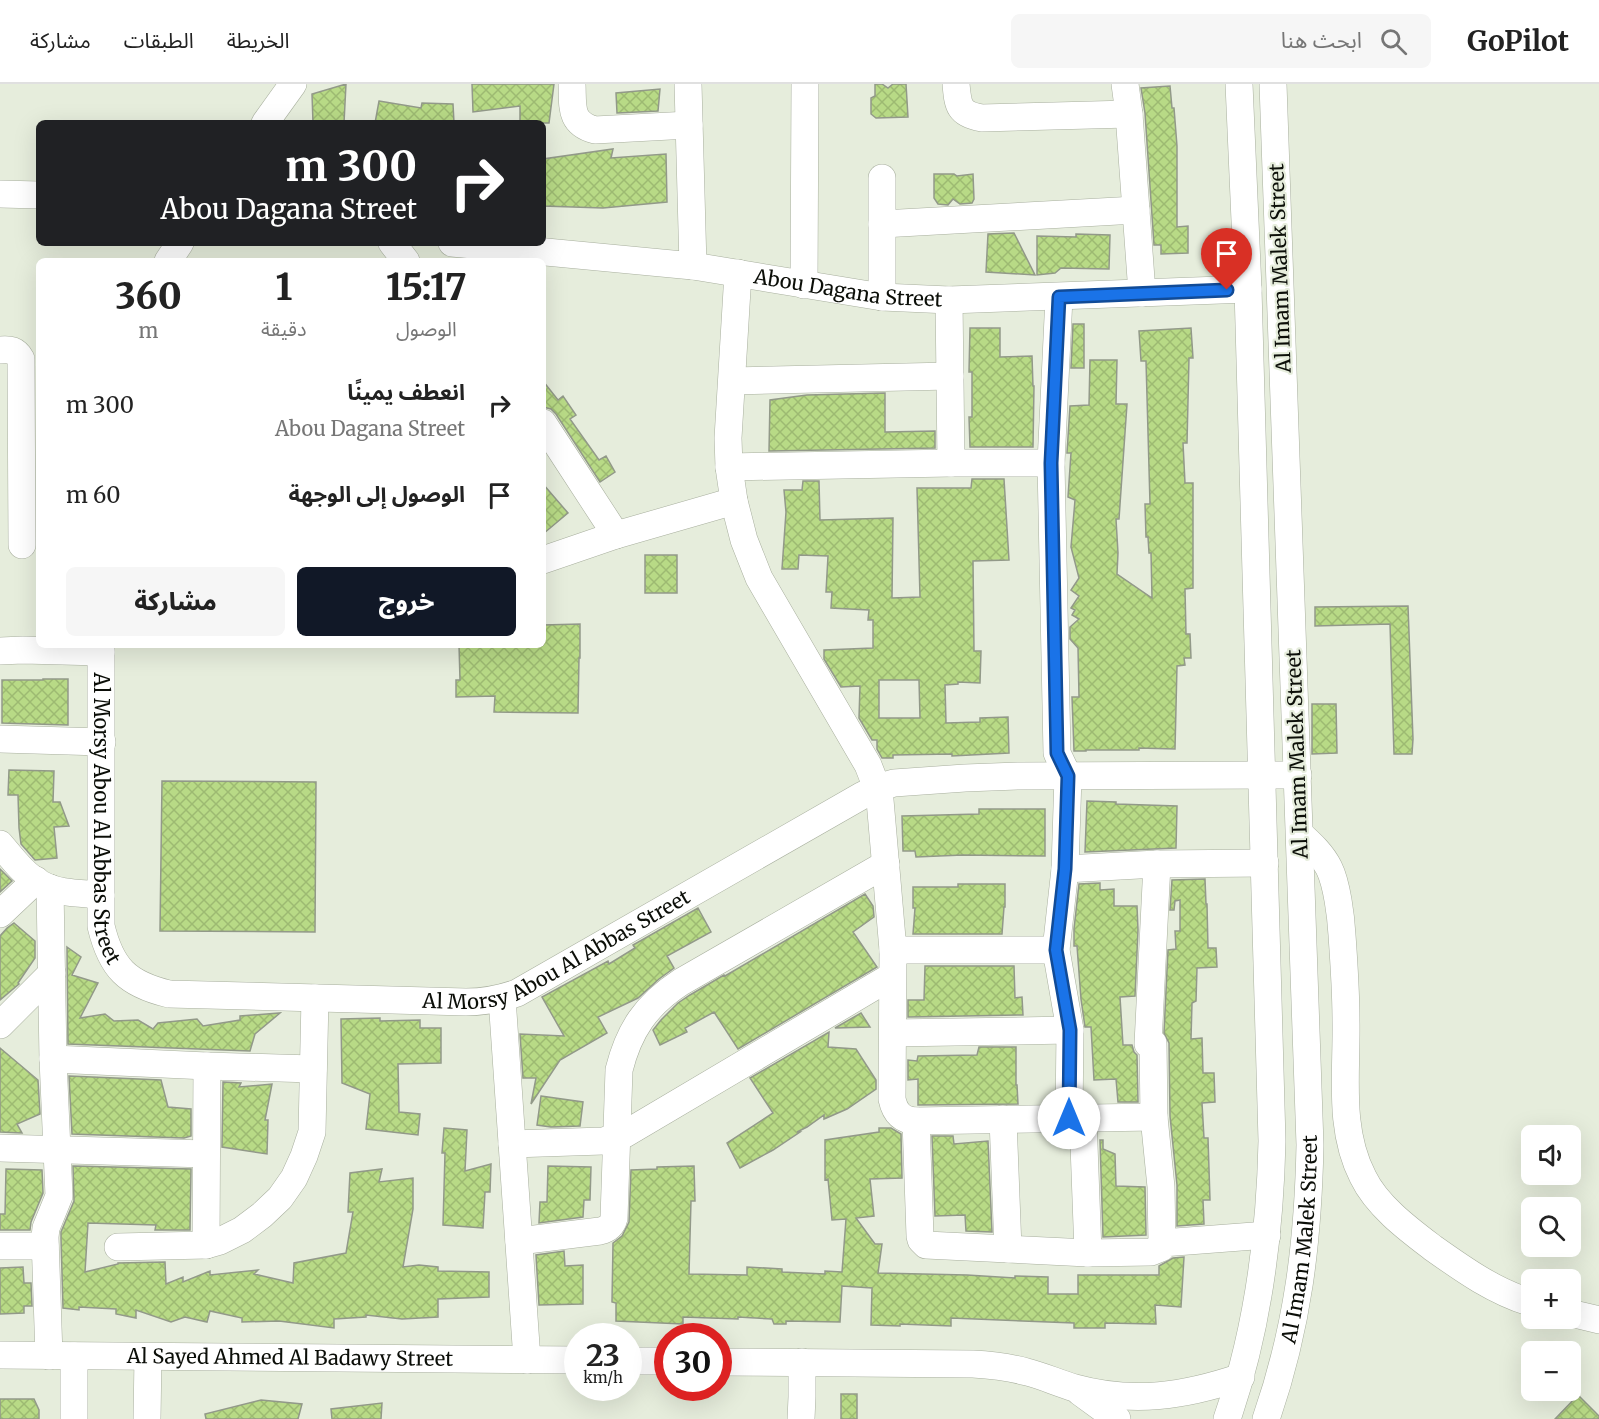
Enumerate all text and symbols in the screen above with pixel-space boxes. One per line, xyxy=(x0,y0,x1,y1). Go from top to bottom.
search box xyxy=(1011,14,1431,68)
text: GoPilot xyxy=(1467,23,1569,59)
icon: search xyxy=(1377,25,1410,58)
text: ابحث هنا xyxy=(1281,26,1362,54)
text: مشاركة xyxy=(30,27,91,54)
text: الطبقات xyxy=(124,27,194,54)
text: الخريطة xyxy=(227,27,290,54)
text: 300 m xyxy=(285,140,417,192)
icon: right xyxy=(438,144,516,222)
street label: Al Imam Malek Street xyxy=(1263,163,1296,374)
text: Abou Dagana Street xyxy=(161,192,417,226)
pin xyxy=(1201,228,1252,290)
icon: arrive xyxy=(1210,237,1243,270)
street label: Abou Dagana Street xyxy=(751,263,943,312)
text: 1 xyxy=(275,265,292,310)
text: 15:17 xyxy=(386,265,467,310)
text: 360 xyxy=(115,274,182,319)
text: دقيقة xyxy=(261,316,307,341)
text: الوصول xyxy=(396,316,457,341)
text: m xyxy=(139,318,158,343)
text: انعطف يمينًا xyxy=(347,378,465,406)
icon: right xyxy=(483,389,516,422)
text: 300 m xyxy=(66,391,134,419)
text: Abou Dagana Street xyxy=(275,416,465,441)
icon: arrive xyxy=(483,479,516,512)
text: الوصول إلى الوجهة xyxy=(288,480,465,508)
text: 60 m xyxy=(66,481,121,509)
button: مشاركة xyxy=(66,567,285,636)
button: خروج xyxy=(297,567,516,636)
street label: Al Imam Malek Street xyxy=(1280,649,1313,860)
street label: Al Morsy Abou Al Abbas Street xyxy=(89,671,127,969)
street label: Al Morsy Abou Al Abbas Street xyxy=(421,884,694,1014)
position arrow xyxy=(1037,1086,1101,1150)
map controls xyxy=(1521,1125,1581,1401)
button: sound xyxy=(1521,1125,1581,1185)
street label: Al Imam Malek Street xyxy=(1275,1134,1322,1346)
button: search xyxy=(1521,1197,1581,1257)
button: + xyxy=(1521,1269,1581,1329)
speed limit sign: 30 xyxy=(654,1323,732,1401)
text: 23 xyxy=(586,1336,620,1374)
button: − xyxy=(1521,1341,1581,1401)
street label: Al Sayed Ahmed Al Badawy Street xyxy=(126,1343,453,1371)
text: km/h xyxy=(583,1368,623,1387)

